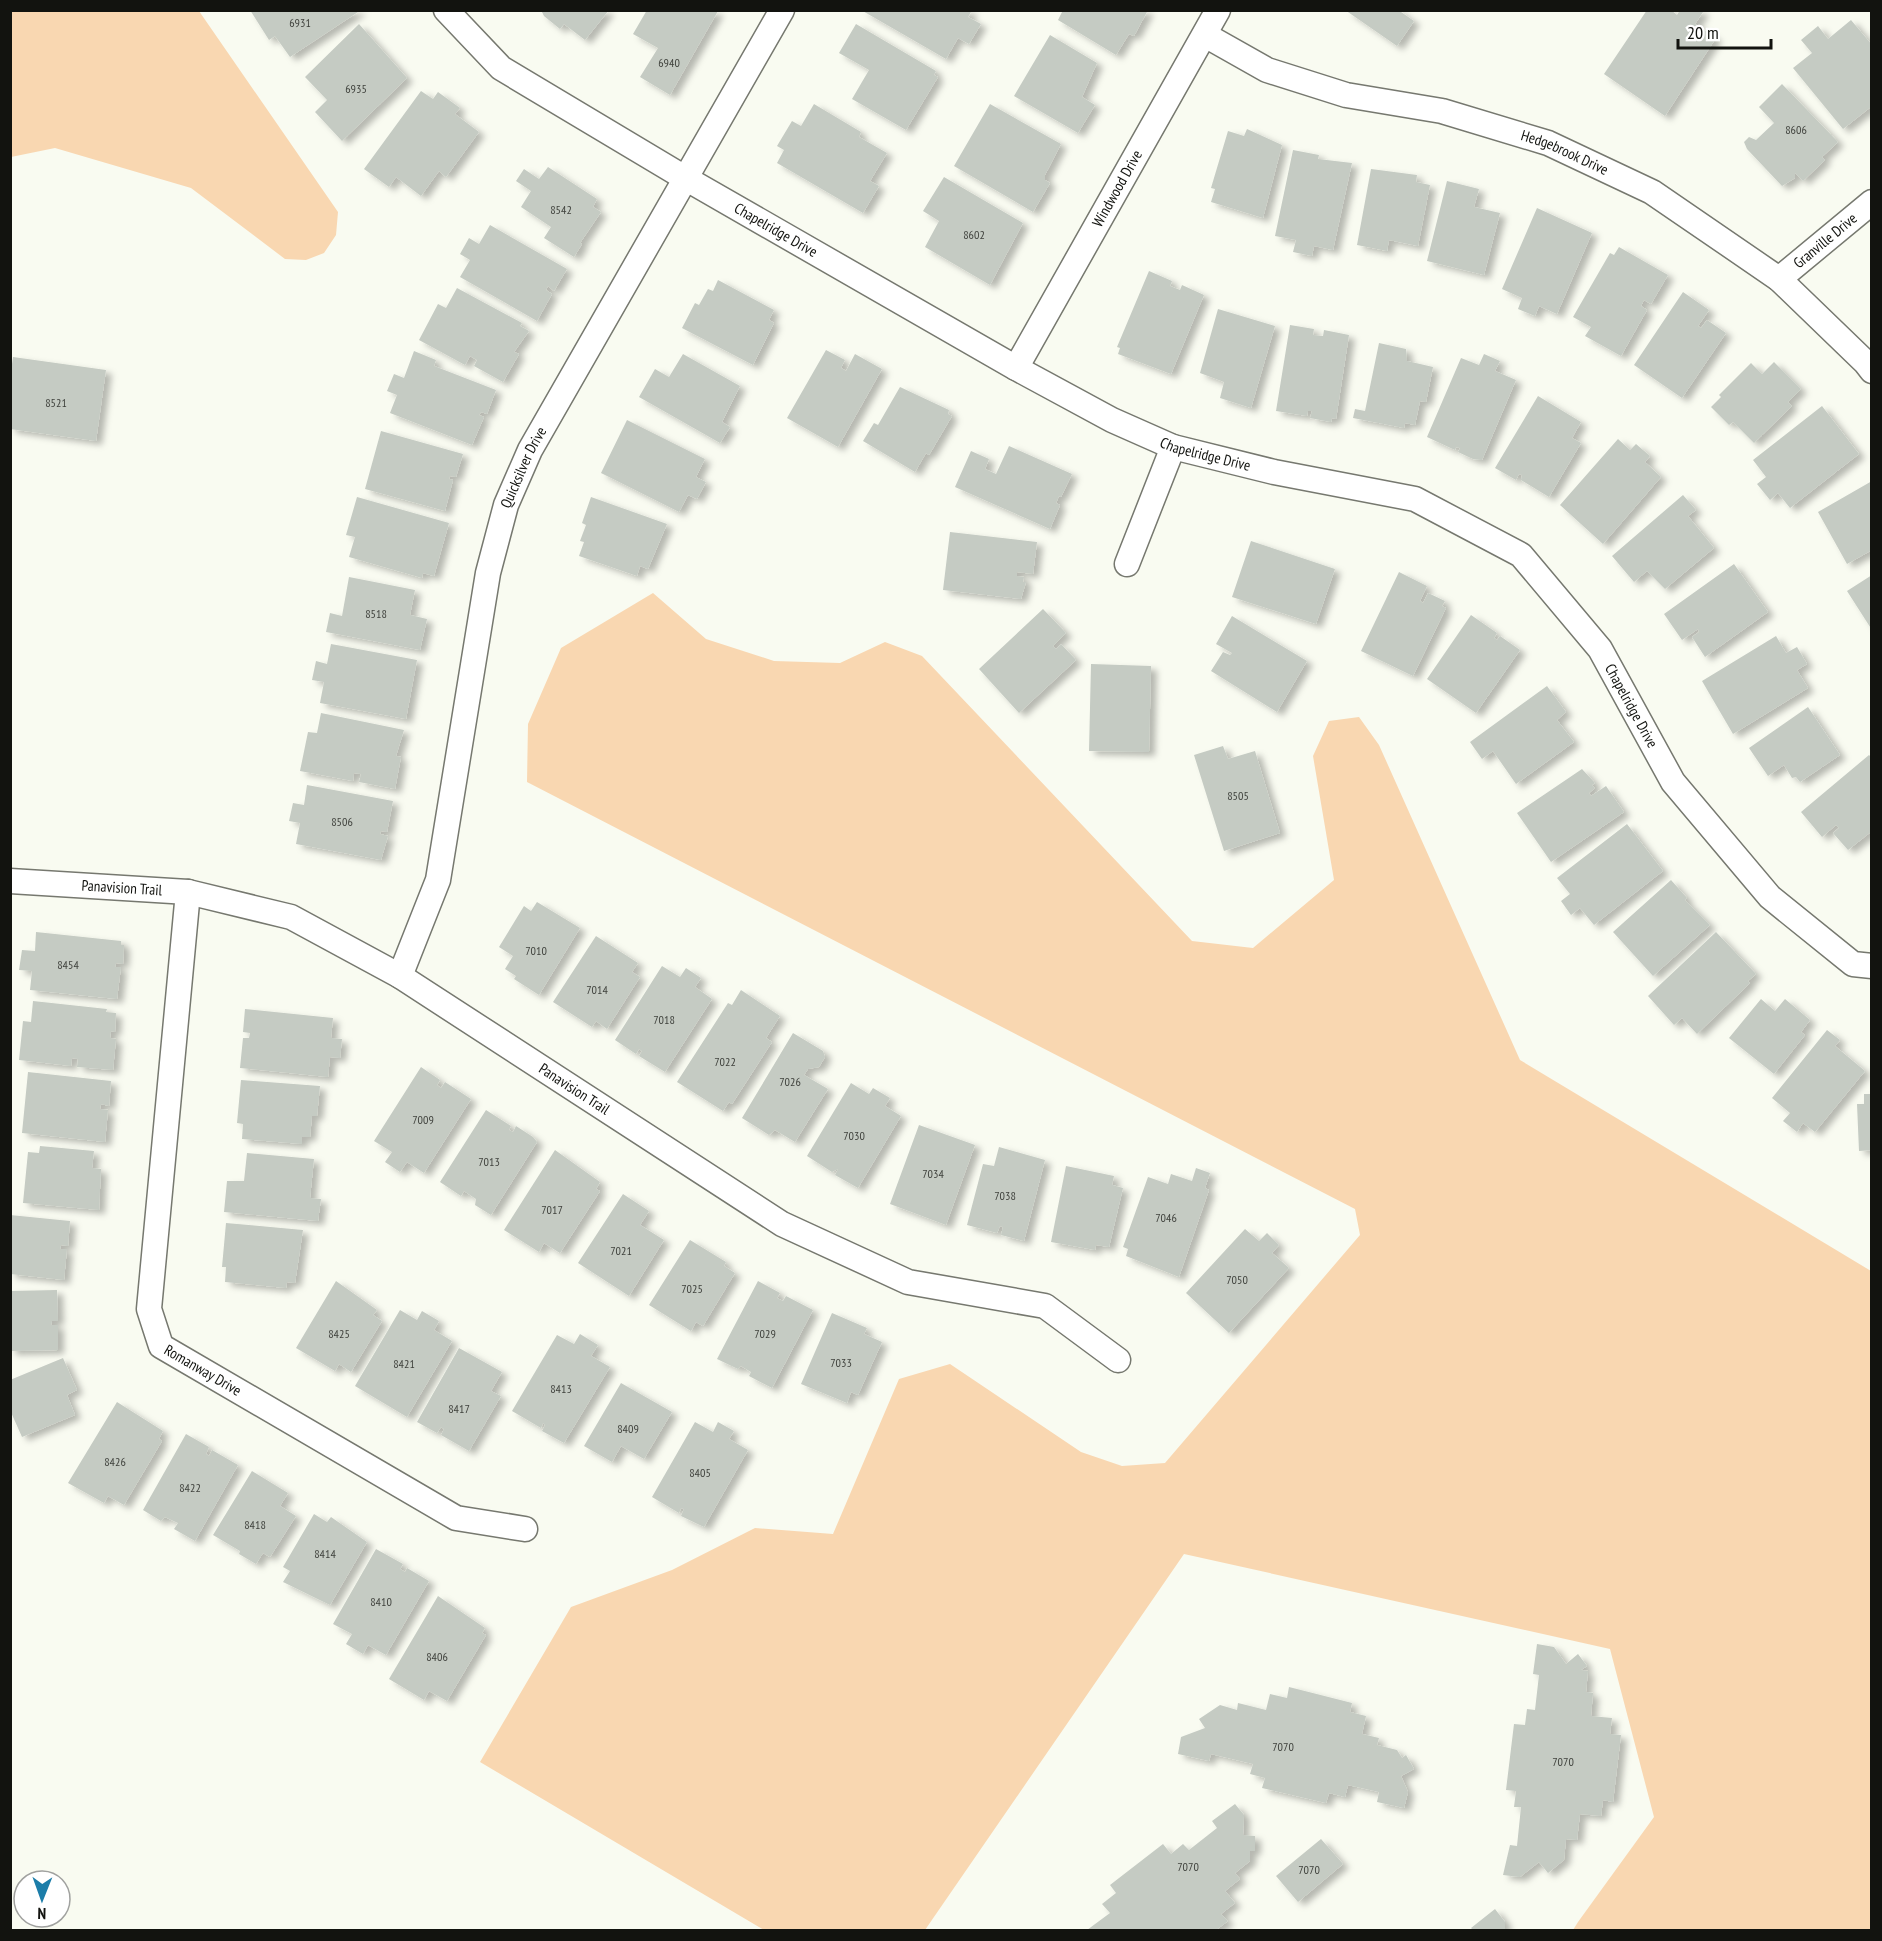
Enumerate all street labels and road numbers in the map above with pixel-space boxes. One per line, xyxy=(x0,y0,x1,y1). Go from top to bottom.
street label: Hedgebrook Drive xyxy=(1519,125,1611,179)
street label: Windwood Drive xyxy=(1088,147,1146,230)
street label: Chapelridge Drive xyxy=(731,198,821,261)
street label: Granville Drive xyxy=(1789,209,1861,272)
street label: Quicksilver Drive xyxy=(496,423,550,511)
street label: Chapelridge Drive xyxy=(1157,432,1253,475)
street label: Chapelridge Drive xyxy=(1601,660,1662,751)
street label: Panavision Trail xyxy=(81,875,163,899)
street label: Panavision Trail xyxy=(536,1059,614,1119)
street label: Romanway Drive xyxy=(161,1340,245,1400)

